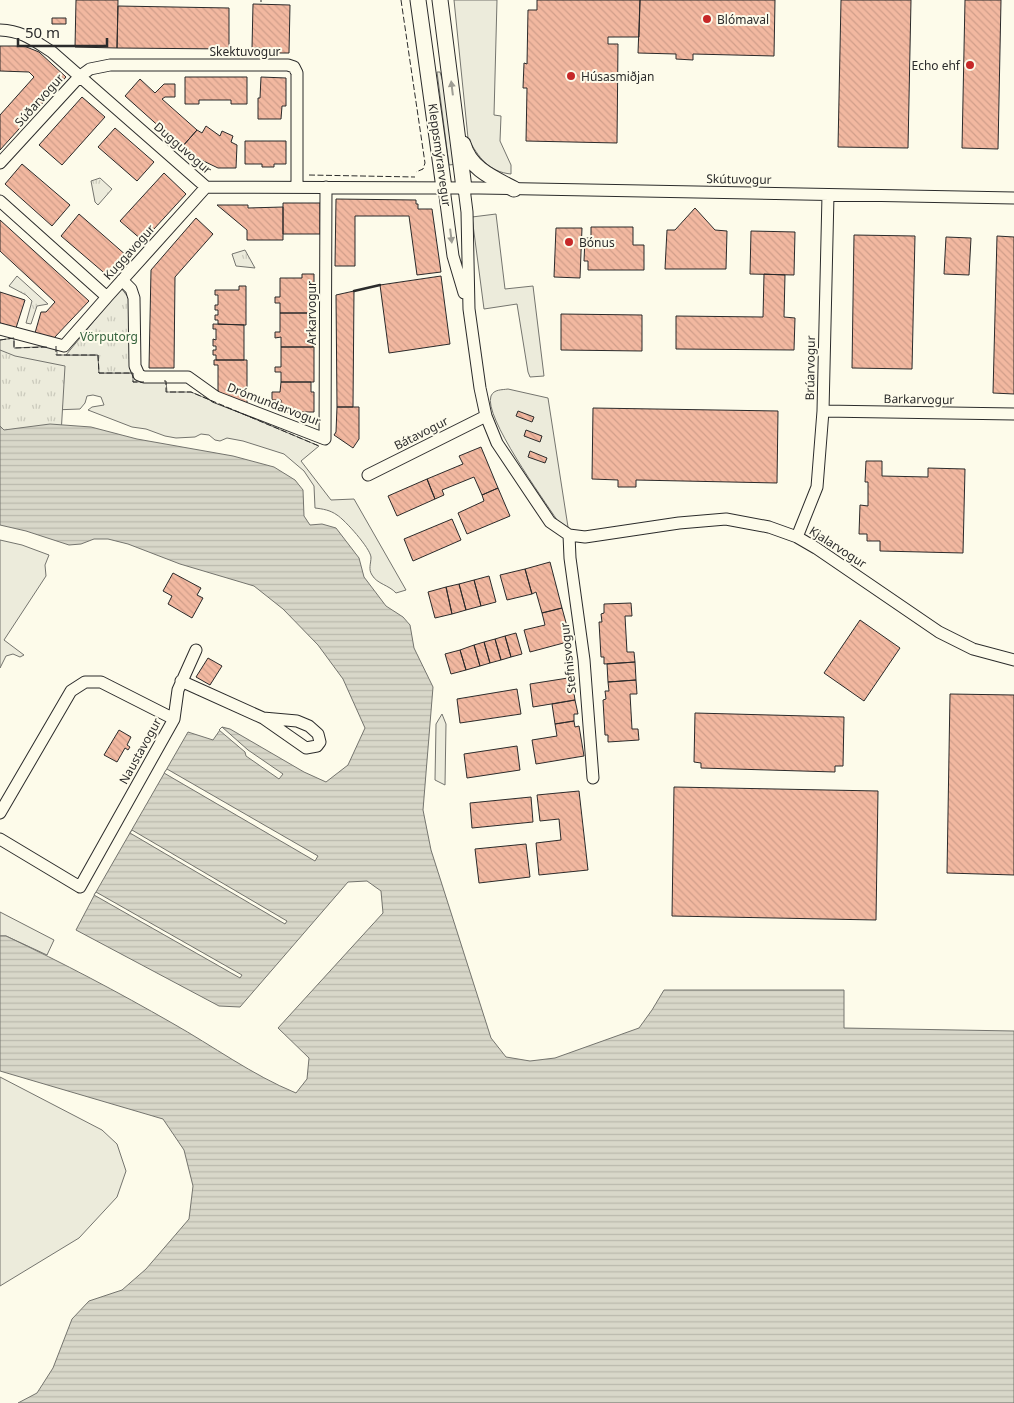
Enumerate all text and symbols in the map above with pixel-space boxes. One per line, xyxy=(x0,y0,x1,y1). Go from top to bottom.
place label: Blómaval xyxy=(717,11,769,28)
marker: Blómaval xyxy=(701,13,713,25)
scale bar xyxy=(18,15,106,47)
text: 50 m xyxy=(25,22,60,42)
street label: Skektuvogur xyxy=(209,43,281,60)
place label: Echo ehf xyxy=(911,57,961,74)
marker: Echo ehf xyxy=(964,59,976,71)
place label: Húsasmiðjan xyxy=(581,68,654,85)
street label: Súðarvogur xyxy=(11,70,67,130)
marker: Húsasmiðjan xyxy=(565,70,577,82)
one-way arrow xyxy=(447,79,455,95)
street label: Kleppsmýrarvegur xyxy=(424,102,456,208)
street label: Dugguvogur xyxy=(150,118,216,178)
street label: Skútuvogur xyxy=(706,170,772,188)
street label: Kuggavogur xyxy=(99,220,159,283)
one-way arrow xyxy=(447,229,455,245)
place label: Bónus xyxy=(579,234,615,251)
marker: Bónus xyxy=(563,236,575,248)
street label: Arkarvogur xyxy=(303,281,320,345)
park label: Vörputorg xyxy=(80,328,138,345)
street label: Brúarvogur xyxy=(801,335,819,401)
street label: Drómundarvogur xyxy=(225,378,323,430)
street label: Barkarvogur xyxy=(884,390,955,408)
street label: Bátavogur xyxy=(391,412,451,454)
street label: Kjalarvogur xyxy=(806,522,870,572)
street label: Stefnisvogur xyxy=(556,622,580,694)
street label: Naustavogur xyxy=(115,715,165,787)

